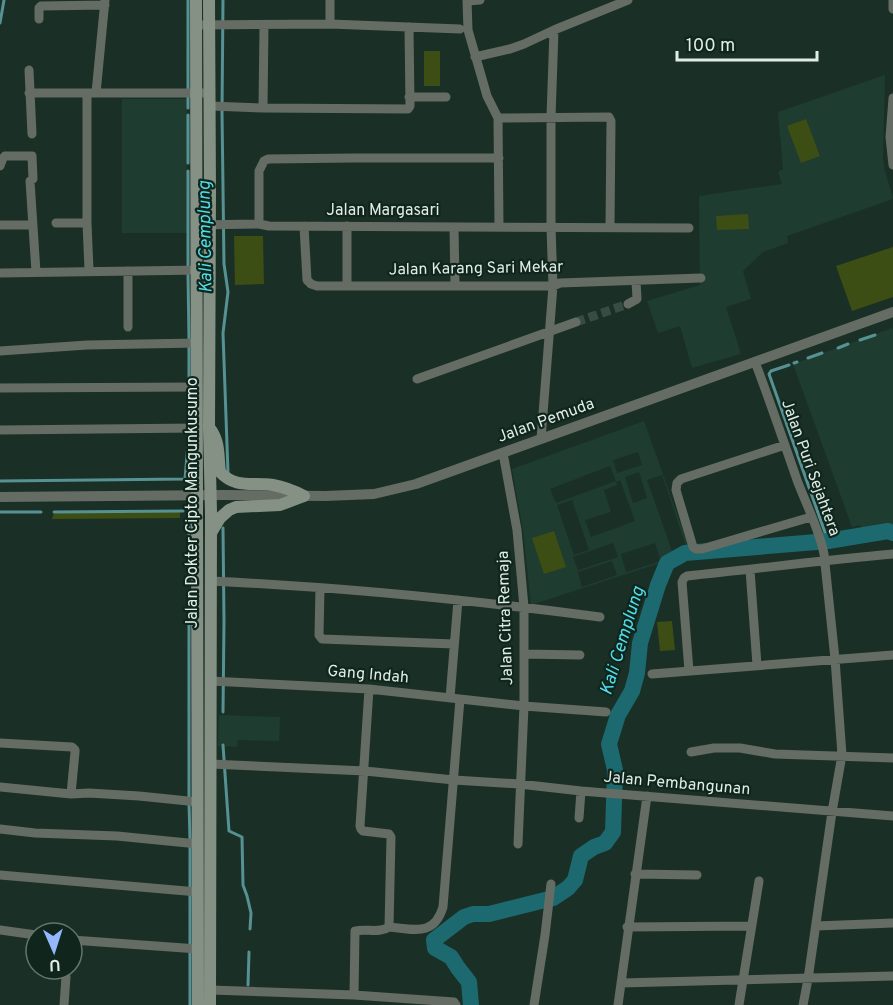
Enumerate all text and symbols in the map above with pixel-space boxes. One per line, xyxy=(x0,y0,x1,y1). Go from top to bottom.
scale bar xyxy=(677,24,816,62)
text: 100 m xyxy=(686,35,735,58)
water label: Kali Cemplung xyxy=(194,180,218,293)
street label: Jalan Margasari xyxy=(326,201,440,221)
street label: Jalan Karang Sari Mekar xyxy=(388,257,564,281)
street label: Jalan Dokter Cipto Mangunkusumo xyxy=(183,377,203,629)
street label: Jalan Pemuda xyxy=(495,394,597,448)
street label: Jalan Puri Sejahtera xyxy=(776,397,844,539)
street label: Jalan Citra Remaja xyxy=(494,550,518,686)
water label: Kali Cemplung xyxy=(596,584,650,698)
street label: Gang Indah xyxy=(326,661,410,689)
street label: Jalan Pembangunan xyxy=(603,768,751,800)
north arrow xyxy=(24,921,84,981)
text: U xyxy=(48,954,61,974)

